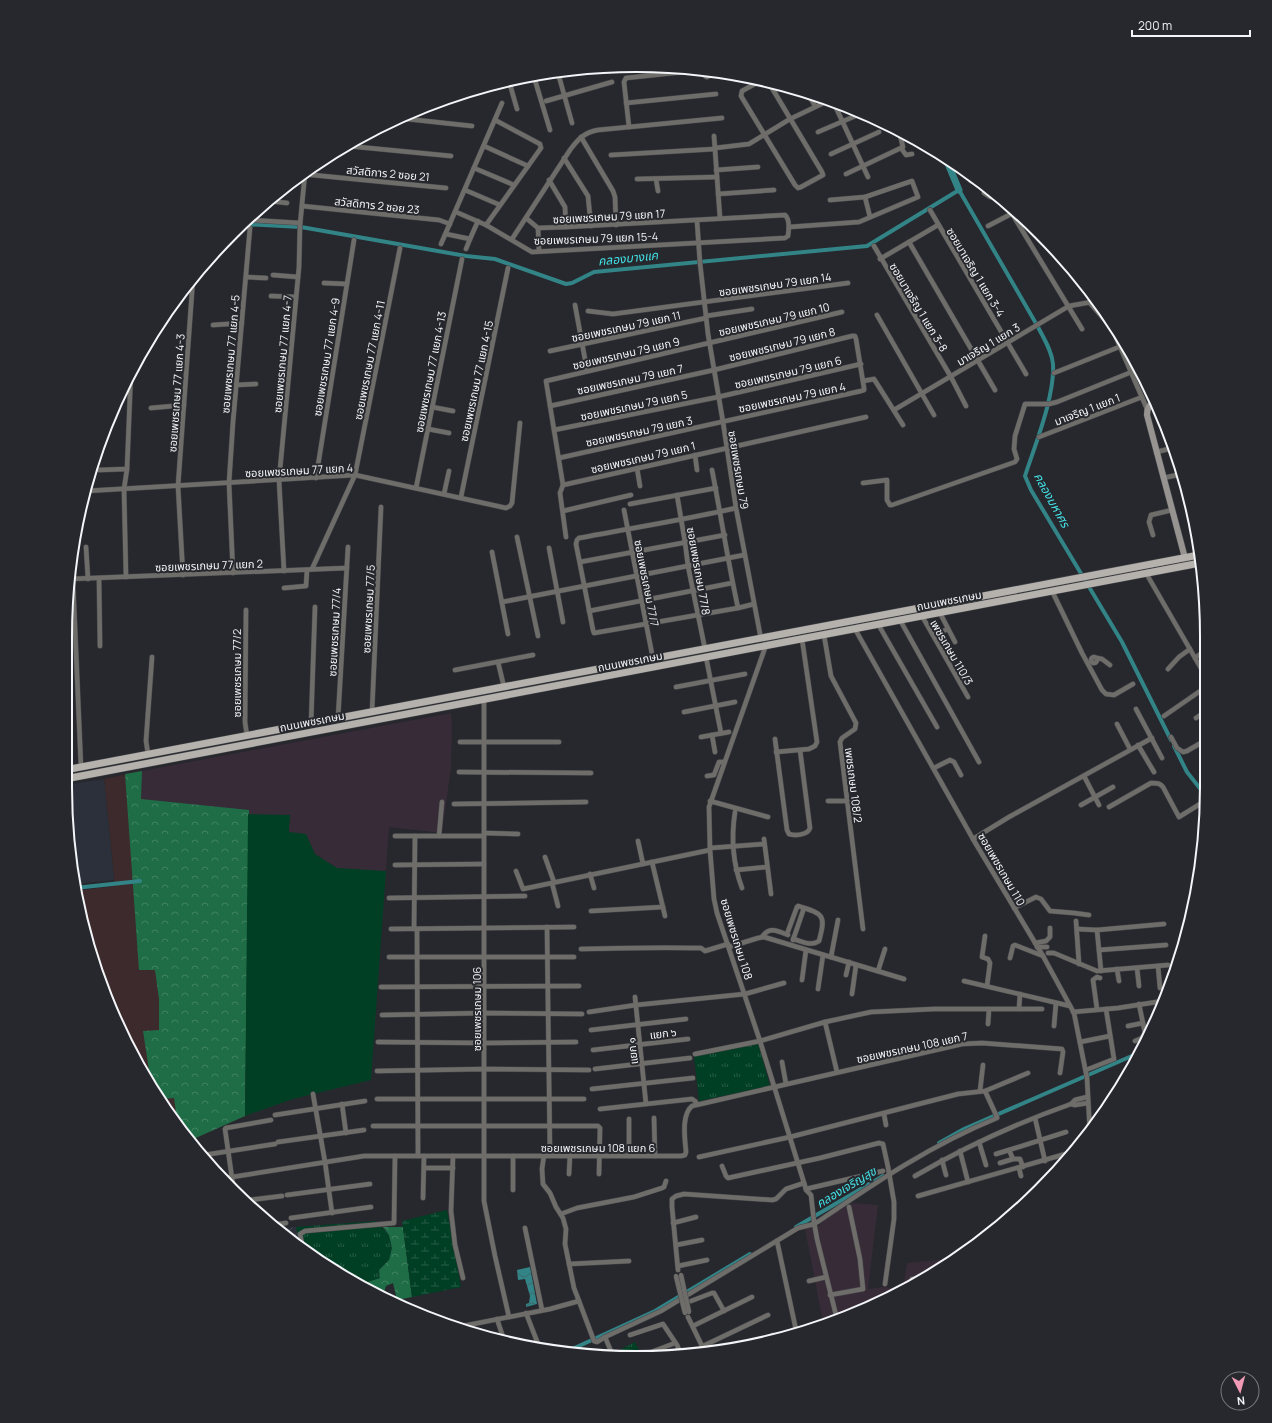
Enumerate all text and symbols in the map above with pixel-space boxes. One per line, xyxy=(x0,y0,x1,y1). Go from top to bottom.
scale bar xyxy=(1132,12,1250,38)
text: 200 m xyxy=(1138,17,1172,34)
street label: สวัสดิการ 2 ซอย 21 xyxy=(346,162,430,184)
street label: สวัสดิการ 2 ซอย 23 xyxy=(334,193,420,217)
street label: ซอยเพชรเกษม 79 แยก 17 xyxy=(552,206,666,226)
street label: ซอยมาเจริญ 1 แยก 3-4 xyxy=(943,225,1009,319)
street label: ซอยเพชรเกษม 79 แยก 15-4 xyxy=(534,228,658,248)
water label: คลองบางแค xyxy=(597,246,659,270)
street label: ซอยมาเจริญ 1 แยก 3-8 xyxy=(886,260,952,354)
street label: ซอยเพชรเกษม 79 แยก 14 xyxy=(718,269,832,299)
street label: ซอยเพชรเกษม 77 แยก 4-5 xyxy=(217,294,243,414)
street label: ซอยเพชรเกษม 77 แยก 4-7 xyxy=(269,294,295,414)
street label: ซอยเพชรเกษม 77 แยก 4-9 xyxy=(309,297,343,417)
street label: ซอยเพชรเกษม 77 แยก 4-11 xyxy=(350,299,388,421)
street label: ซอยเพชรเกษม 79 แยก 10 xyxy=(717,299,831,339)
street label: ซอยเพชรเกษม 79 แยก 11 xyxy=(570,307,682,345)
street label: ซอยเพชรเกษม 77 แยก 4-13 xyxy=(411,310,449,434)
street label: ซอยเพชรเกษม 77 แยก 4-15 xyxy=(456,319,496,443)
street label: มาเจริญ 1 แยก 3 xyxy=(954,319,1022,369)
street label: ซอยเพชรเกษม 79 แยก 8 xyxy=(727,324,837,364)
street label: ซอยเพชรเกษม 77 แยก 4-3 xyxy=(164,333,188,453)
street label: ซอยเพชรเกษม 79 แยก 9 xyxy=(571,333,681,373)
street label: ซอยเพชรเกษม 79 แยก 6 xyxy=(733,352,843,392)
street label: ซอยเพชรเกษม 79 แยก 7 xyxy=(576,360,684,398)
street label: ซอยเพชรเกษม 79 แยก 4 xyxy=(737,378,847,416)
street label: ซอยเพชรเกษม 79 แยก 5 xyxy=(579,386,689,424)
street label: มาเจริญ 1 แยก 1 xyxy=(1052,390,1122,428)
street label: ซอยเพชรเกษม 79 แยก 3 xyxy=(584,412,694,450)
street label: ซอยเพชรเกษม 79 xyxy=(725,430,753,510)
street label: ซอยเพชรเกษม 79 แยก 1 xyxy=(589,438,697,476)
street label: ซอยเพชรเกษม 77 แยก 4 xyxy=(245,460,353,480)
water label: คลองมหาศร xyxy=(1030,470,1075,531)
street label: ซอยเพชรเกษม 77/8 xyxy=(684,526,714,616)
street label: ซอยเพชรเกษม 77/7 xyxy=(631,538,663,628)
street label: ซอยเพชรเกษม 77 แยก 2 xyxy=(155,556,263,574)
street label: ซอยเพชรเกษม 77/5 xyxy=(358,564,378,654)
street label: ถนนเพชรเกษม xyxy=(915,586,983,614)
street label: ซอยเพชรเกษม 77/4 xyxy=(324,587,344,677)
street label: เพชรเกษม 110/3 xyxy=(927,616,977,688)
street label: ซอยเพชรเกษม 77/2 xyxy=(229,629,244,717)
street label: ถนนเพชรเกษม xyxy=(596,647,664,675)
street label: ถนนเพชรเกษม xyxy=(278,707,346,735)
street label: เพชรเกษม 108/2 xyxy=(842,746,866,824)
street label: ซอยเพชรเกษม 110 xyxy=(975,830,1029,908)
street label: ซอยเพชรเกษม 108 xyxy=(718,897,756,981)
street label: ซอยเพชรเกษม 106 xyxy=(469,966,484,1051)
street label: แยก ๖ xyxy=(649,1024,678,1042)
street label: ซอยเพชรเกษม 108 แยก 7 xyxy=(855,1028,969,1066)
street label: แยก ๑ xyxy=(623,1037,641,1065)
street label: ซอยเพชรเกษม 108 แยก 6 xyxy=(541,1140,655,1155)
water label: คลองเจริญสุข xyxy=(813,1162,880,1212)
north arrow xyxy=(1220,1371,1260,1411)
text: N xyxy=(1236,1394,1246,1409)

